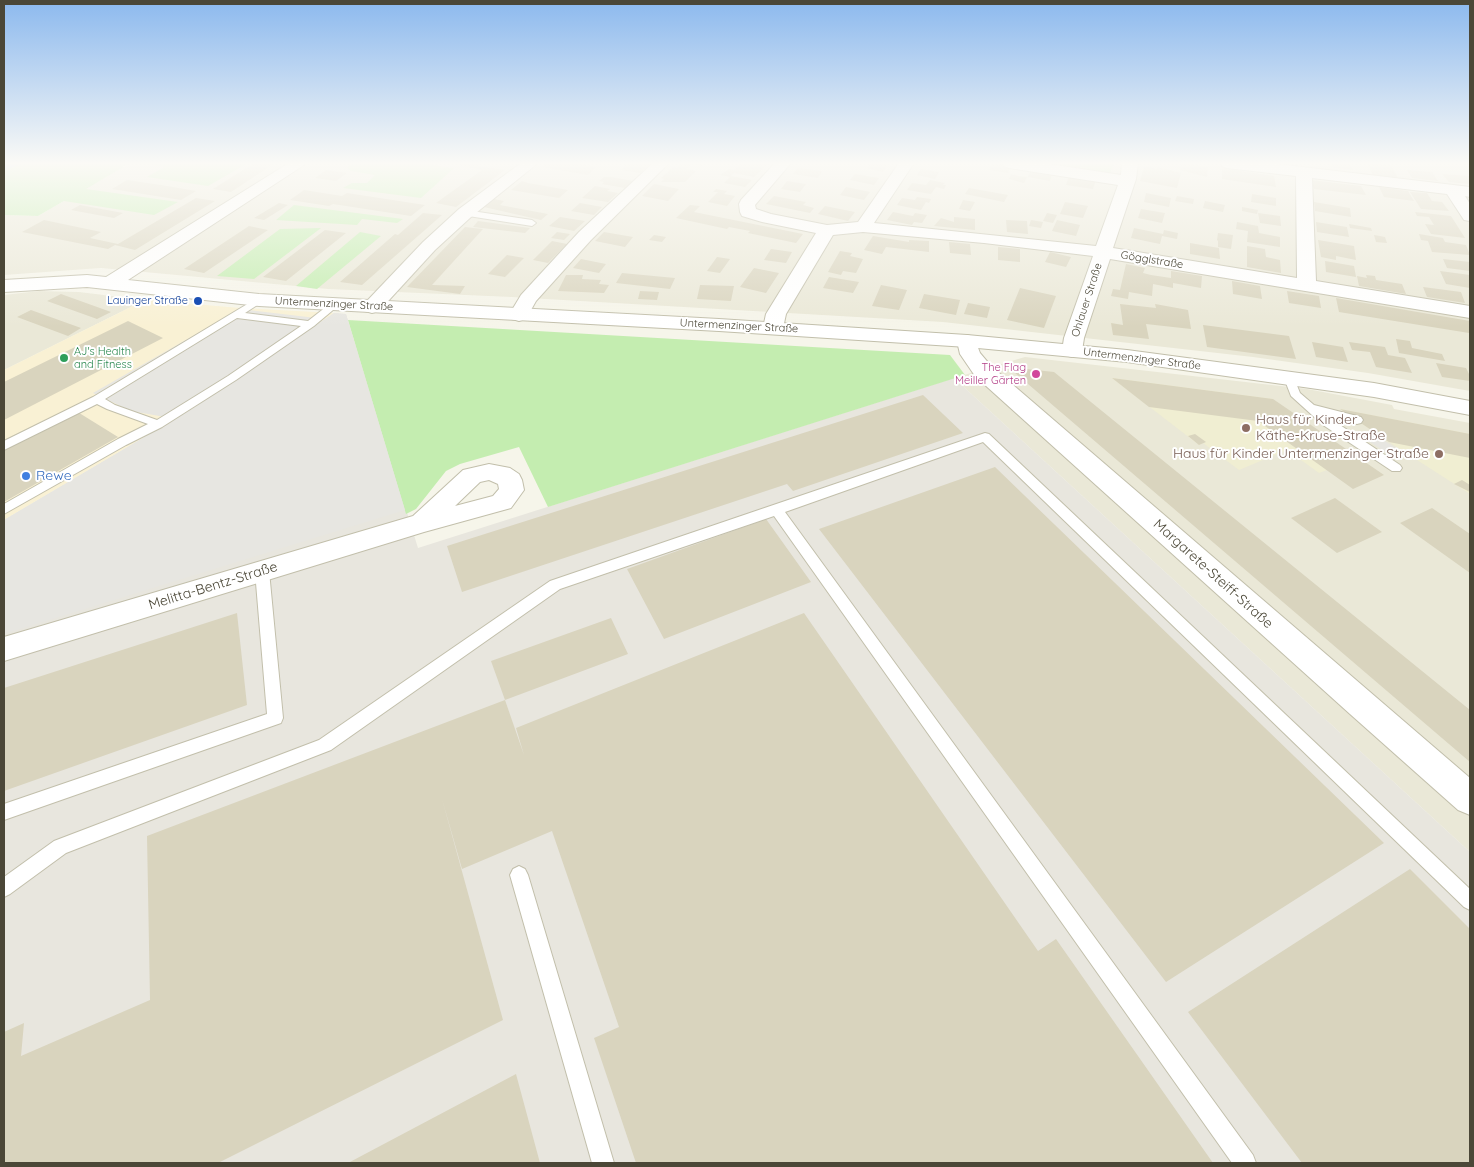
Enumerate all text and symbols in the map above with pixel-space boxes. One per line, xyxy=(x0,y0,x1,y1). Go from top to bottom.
street label: Gögglstraße xyxy=(1120,249,1184,271)
street label: Ohlauer Straße xyxy=(1069,261,1105,339)
place label: Lauinger Straße xyxy=(107,294,188,308)
street label: Untermenzinger Straße xyxy=(274,294,394,314)
marker: Lauinger Straße xyxy=(192,295,204,307)
street label: Untermenzinger Straße xyxy=(679,316,799,336)
place label: AJ's Health and Fitness xyxy=(74,345,132,371)
street label: Untermenzinger Straße xyxy=(1082,345,1202,373)
marker: AJ's Health and Fitness xyxy=(58,352,70,364)
place label: The Flag Meiller Gärten xyxy=(955,361,1026,387)
marker: The Flag Meiller Gärten xyxy=(1030,368,1042,380)
place label: Haus für Kinder Käthe-Kruse-Straße xyxy=(1256,412,1385,444)
marker: Haus für Kinder Käthe-Kruse-Straße xyxy=(1240,422,1252,434)
place label: Haus für Kinder Untermenzinger Straße xyxy=(1173,446,1429,462)
marker: Haus für Kinder Untermenzinger Straße xyxy=(1433,448,1445,460)
place label: Rewe xyxy=(36,468,72,484)
marker: Rewe xyxy=(20,470,32,482)
street label: Margarete-Steiff-Straße xyxy=(1150,516,1276,632)
street label: Melitta-Bentz-Straße xyxy=(147,558,279,614)

